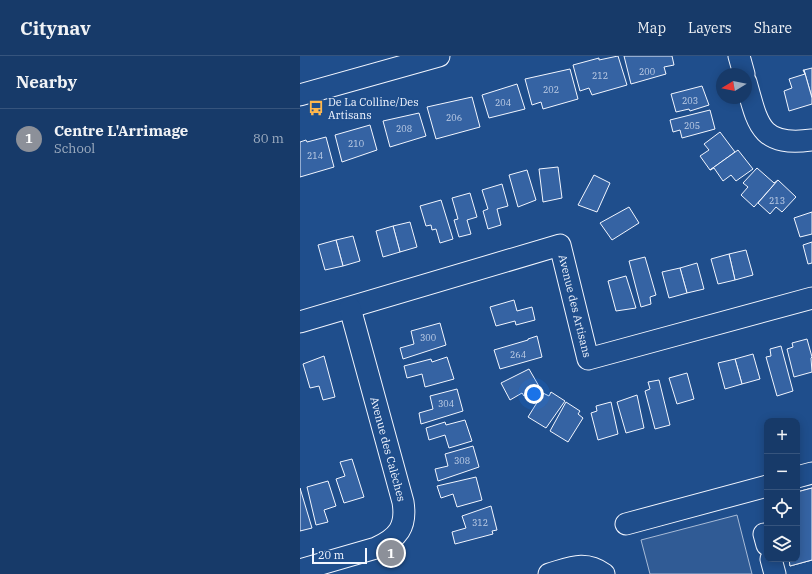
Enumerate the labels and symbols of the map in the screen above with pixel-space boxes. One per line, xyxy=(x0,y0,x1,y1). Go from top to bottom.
house number: 200 xyxy=(639,66,655,77)
north arrow xyxy=(716,68,752,104)
house number: 212 xyxy=(592,70,608,81)
house number: 202 xyxy=(543,84,559,95)
place label: De La Colline/Des Artisans xyxy=(328,95,419,122)
house number: 203 xyxy=(682,95,698,106)
house number: 204 xyxy=(495,97,511,108)
bus stop icon: De La Colline/Des Artisans xyxy=(307,99,325,117)
house number: 206 xyxy=(446,112,462,123)
house number: 205 xyxy=(684,120,700,131)
house number: 208 xyxy=(396,123,412,134)
house number: 210 xyxy=(348,138,364,149)
house number: 214 xyxy=(307,150,323,161)
house number: 213 xyxy=(769,195,785,206)
street label: Avenue des Artisans xyxy=(556,253,594,359)
house number: 300 xyxy=(420,332,436,343)
house number: 264 xyxy=(510,349,526,360)
your location xyxy=(524,384,544,404)
street label: Avenue des Calèches xyxy=(367,395,409,503)
house number: 304 xyxy=(438,398,454,409)
house number: 308 xyxy=(454,455,470,466)
house number: 312 xyxy=(472,517,488,528)
pin: 1 xyxy=(378,538,404,568)
scale bar xyxy=(312,546,367,565)

